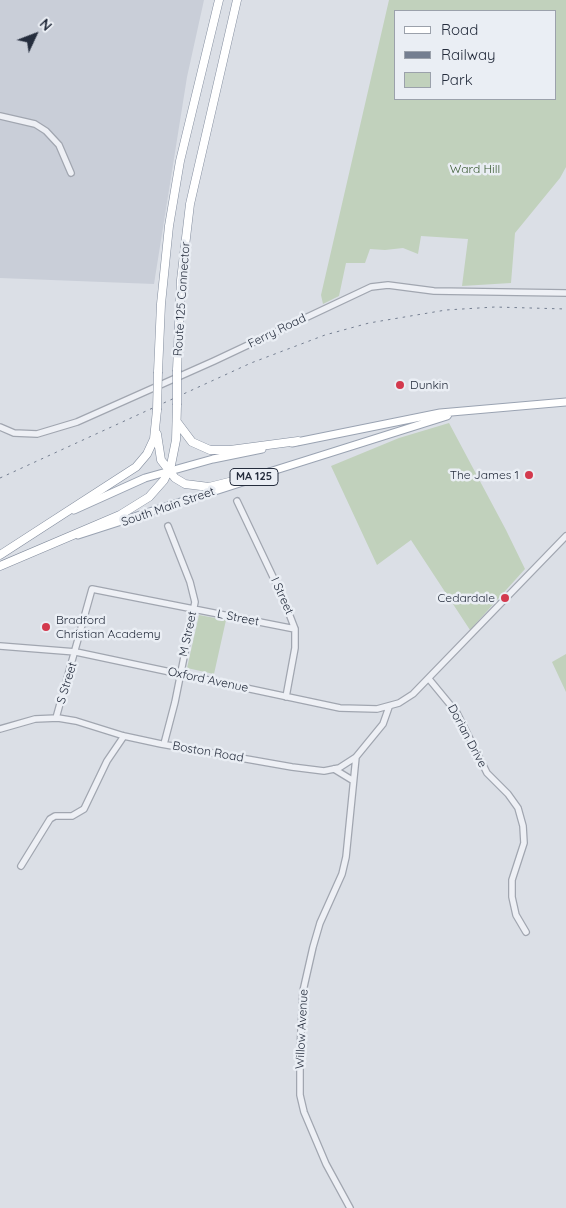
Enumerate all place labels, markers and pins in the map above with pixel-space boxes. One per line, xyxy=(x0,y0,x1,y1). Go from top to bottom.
place label: Dunkin xyxy=(410,378,448,392)
marker: Dunkin xyxy=(394,379,406,391)
place label: The James 1 xyxy=(450,468,519,482)
marker: The James 1 xyxy=(523,469,535,481)
place label: Cedardale xyxy=(438,591,495,605)
marker: Cedardale xyxy=(499,592,511,604)
place label: Bradford Christian Academy xyxy=(56,613,161,641)
marker: Bradford Christian Academy xyxy=(40,621,52,633)

